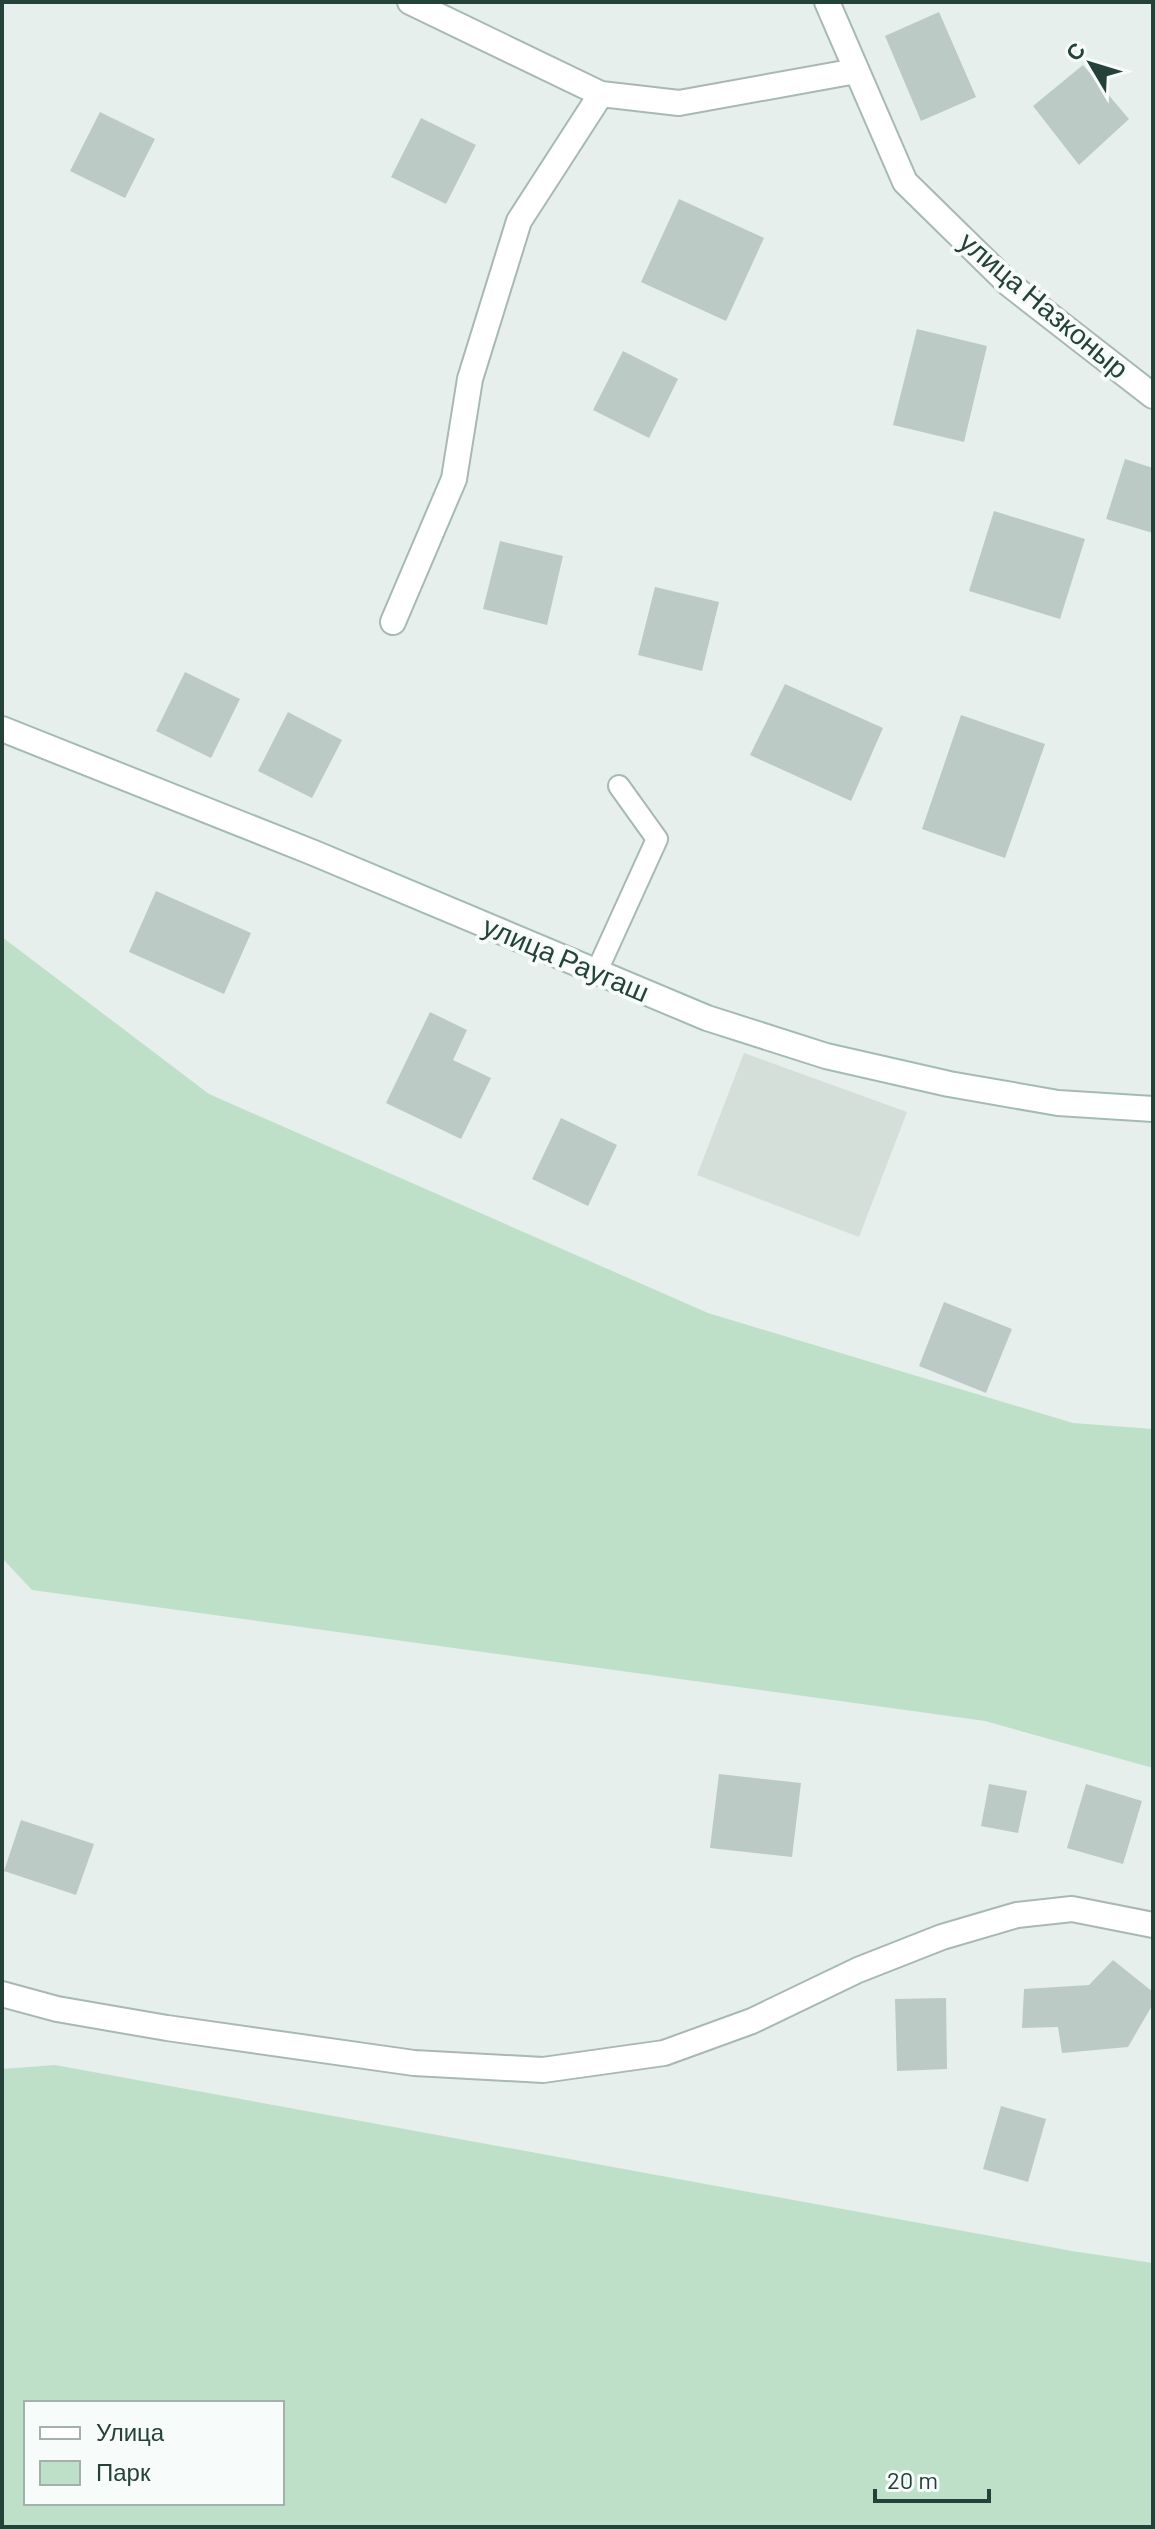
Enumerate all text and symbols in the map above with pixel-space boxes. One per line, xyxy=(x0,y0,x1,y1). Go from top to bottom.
north arrow xyxy=(1051,24,1131,104)
text: С xyxy=(1059,37,1090,65)
street label: улица Назконыр xyxy=(953,224,1136,385)
street label: улица Раугаш xyxy=(478,908,655,1008)
legend xyxy=(24,2401,284,2505)
text: Улица xyxy=(96,2417,165,2446)
scale bar xyxy=(875,2453,989,2503)
text: Парк xyxy=(96,2457,151,2486)
text: 20 m xyxy=(887,2465,938,2494)

